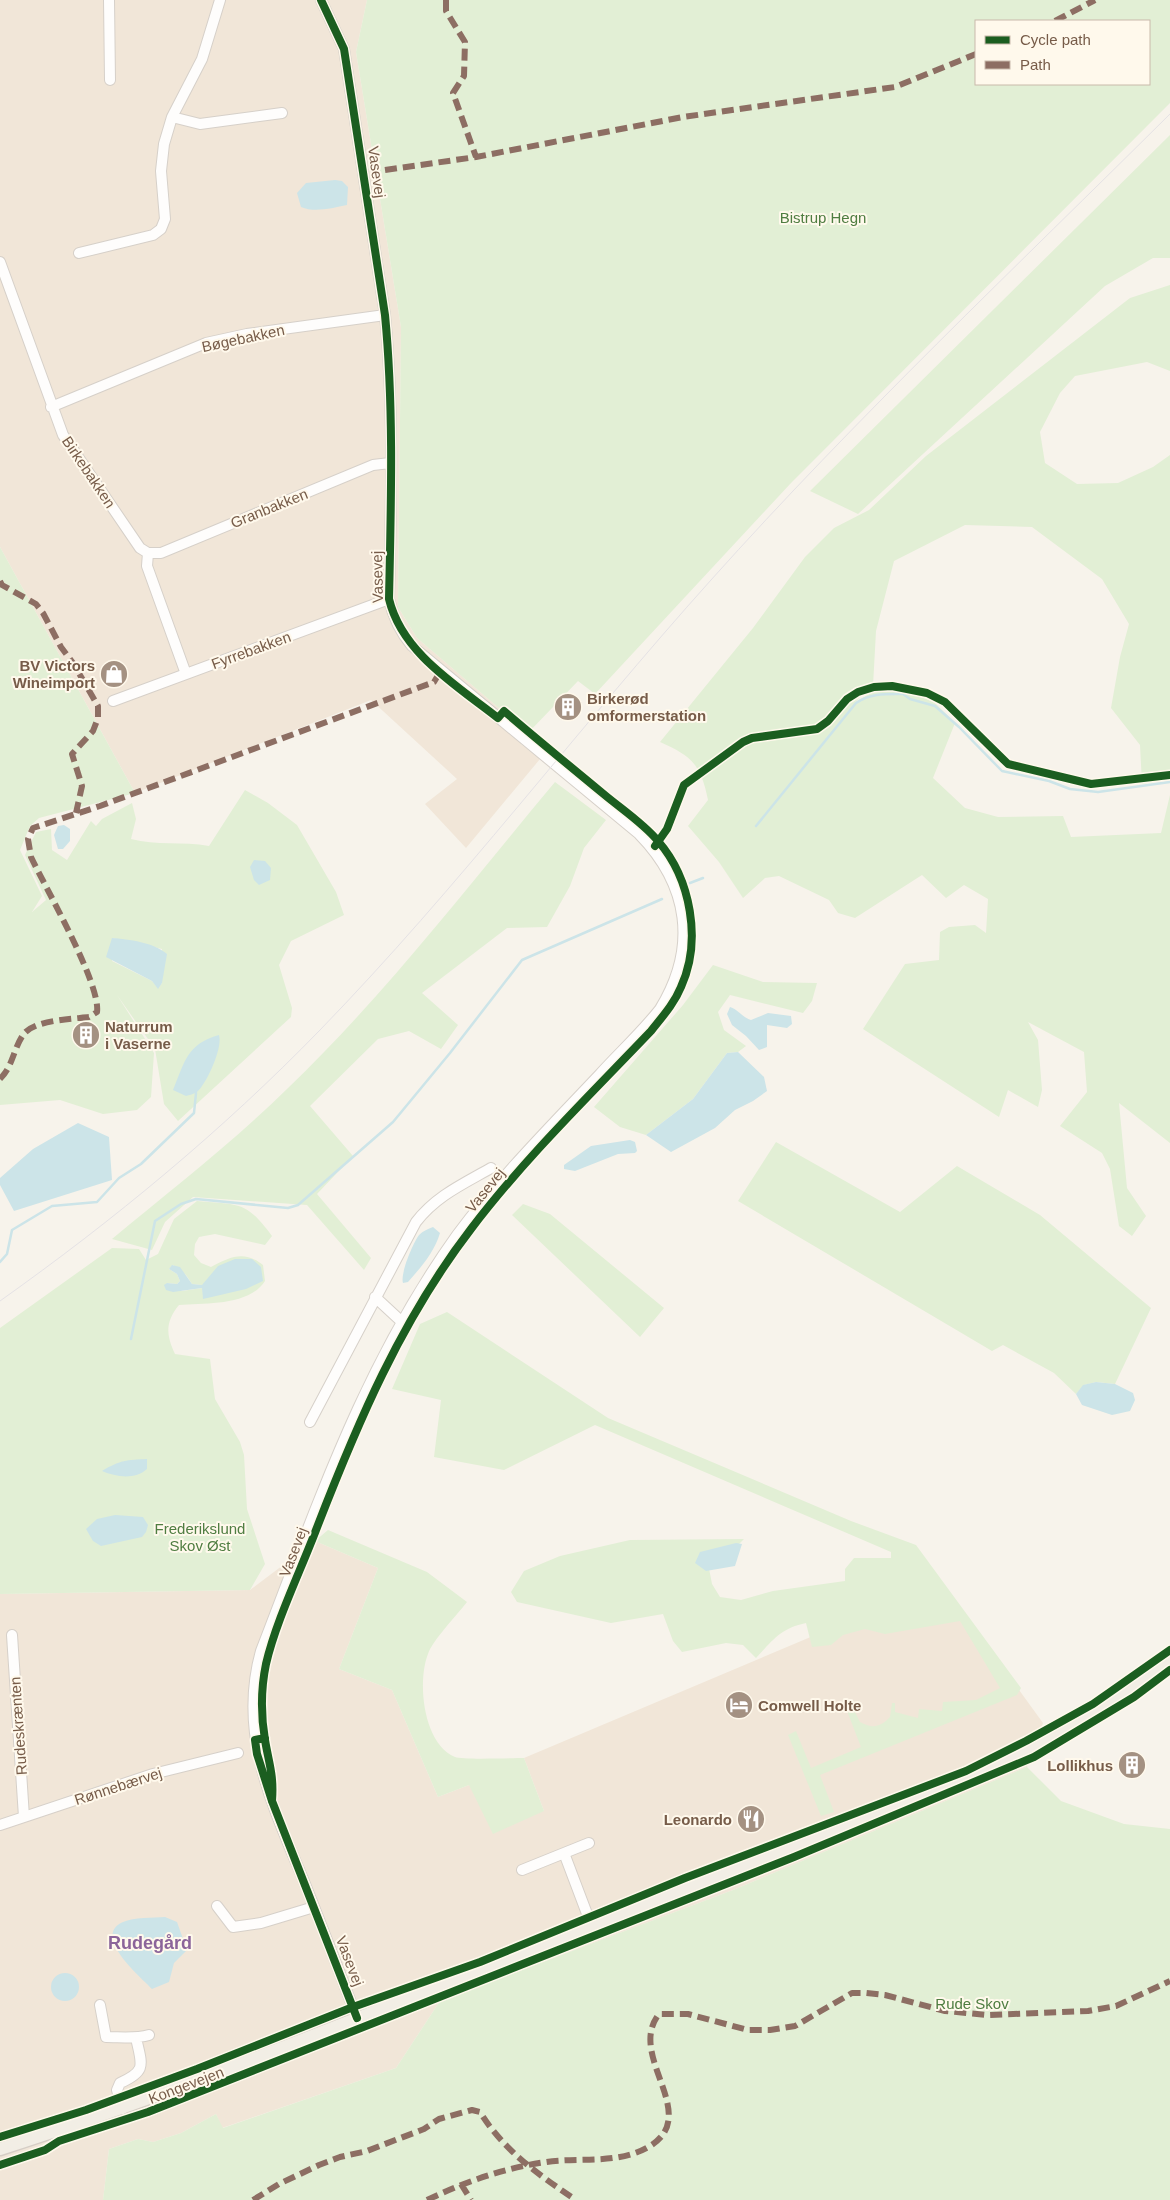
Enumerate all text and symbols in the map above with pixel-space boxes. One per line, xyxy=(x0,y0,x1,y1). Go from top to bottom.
legend xyxy=(975,20,1150,85)
text: Cycle path xyxy=(1020,31,1091,48)
text: Path xyxy=(1020,56,1051,73)
street label: Vasevej xyxy=(365,145,389,199)
park label: Bistrup Hegn xyxy=(780,209,866,226)
street label: Bøgebakken xyxy=(200,321,286,355)
street label: Birkebakken xyxy=(59,433,119,511)
street label: Granbakken xyxy=(228,485,310,531)
street label: Vasevej xyxy=(368,551,386,603)
street label: Fyrrebakken xyxy=(209,628,293,672)
place label: BV Victors Wineimport xyxy=(13,657,95,691)
shop icon: BV Victors Wineimport xyxy=(99,659,129,689)
place label: Birkerød omformerstation xyxy=(587,690,706,724)
building icon: Birkerød omformerstation xyxy=(553,692,583,722)
place label: Naturrum i Vaserne xyxy=(105,1018,173,1052)
building icon: Naturrum i Vaserne xyxy=(71,1020,101,1050)
street label: Vasevej xyxy=(462,1164,508,1216)
park label: Frederikslund Skov Øst xyxy=(155,1520,245,1554)
street label: Vasevej xyxy=(276,1525,310,1579)
street label: Rudeskrænten xyxy=(6,1676,30,1776)
hotel icon: Comwell Holte xyxy=(724,1690,754,1720)
place label: Comwell Holte xyxy=(758,1697,861,1714)
building icon: Lollikhus xyxy=(1117,1750,1147,1780)
place label: Lollikhus xyxy=(1047,1757,1113,1774)
street label: Rønnebærvej xyxy=(72,1764,164,1808)
restaurant icon: Leonardo xyxy=(736,1804,766,1834)
place label: Leonardo xyxy=(664,1811,732,1828)
district label: Rudegård xyxy=(108,1933,192,1953)
street label: Vasevej xyxy=(333,1934,367,1988)
park label: Rude Skov xyxy=(935,1995,1009,2012)
street label: Kongevejen xyxy=(146,2063,226,2107)

